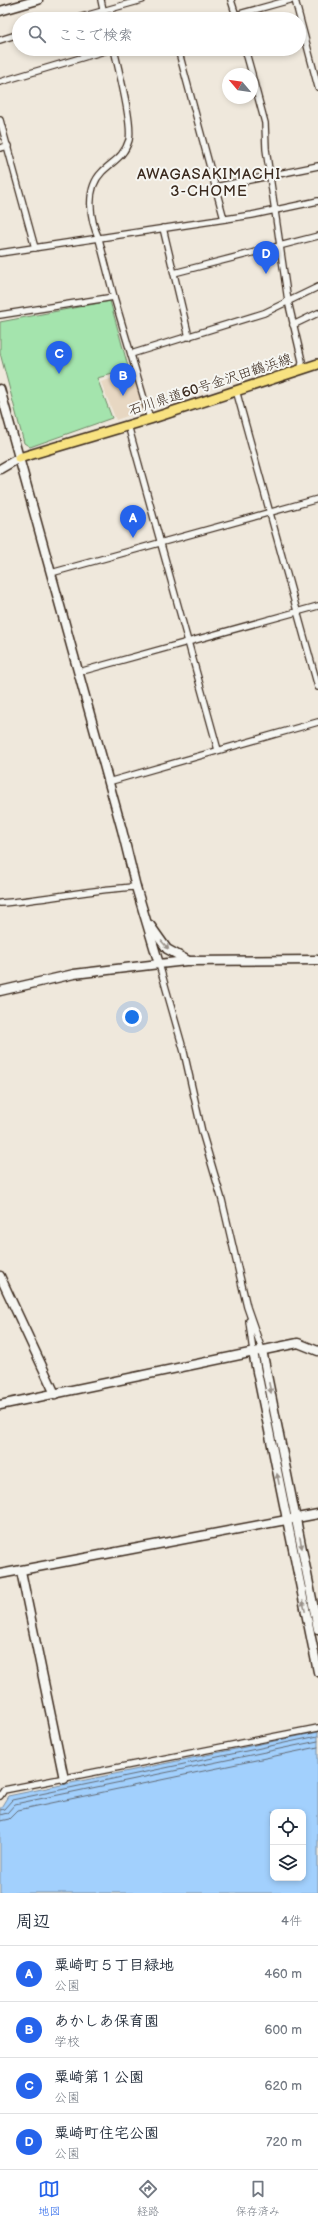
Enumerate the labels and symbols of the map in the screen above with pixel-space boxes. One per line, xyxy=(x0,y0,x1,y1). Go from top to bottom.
north arrow xyxy=(222,68,258,104)
district label: AWAGASAKIMACHI 3-CHOME xyxy=(137,165,281,201)
pin: D xyxy=(253,241,279,274)
pin: C xyxy=(46,341,72,374)
street label: 石川県道60号金沢田鶴浜線 xyxy=(126,350,294,419)
pin: B xyxy=(110,363,136,396)
pin: A xyxy=(120,505,146,538)
one-way arrow xyxy=(161,940,170,951)
your location xyxy=(122,1007,142,1027)
one-way arrow xyxy=(267,1382,273,1394)
one-way arrow xyxy=(275,1473,281,1485)
one-way arrow xyxy=(298,1537,304,1549)
one-way arrow xyxy=(301,1600,307,1612)

